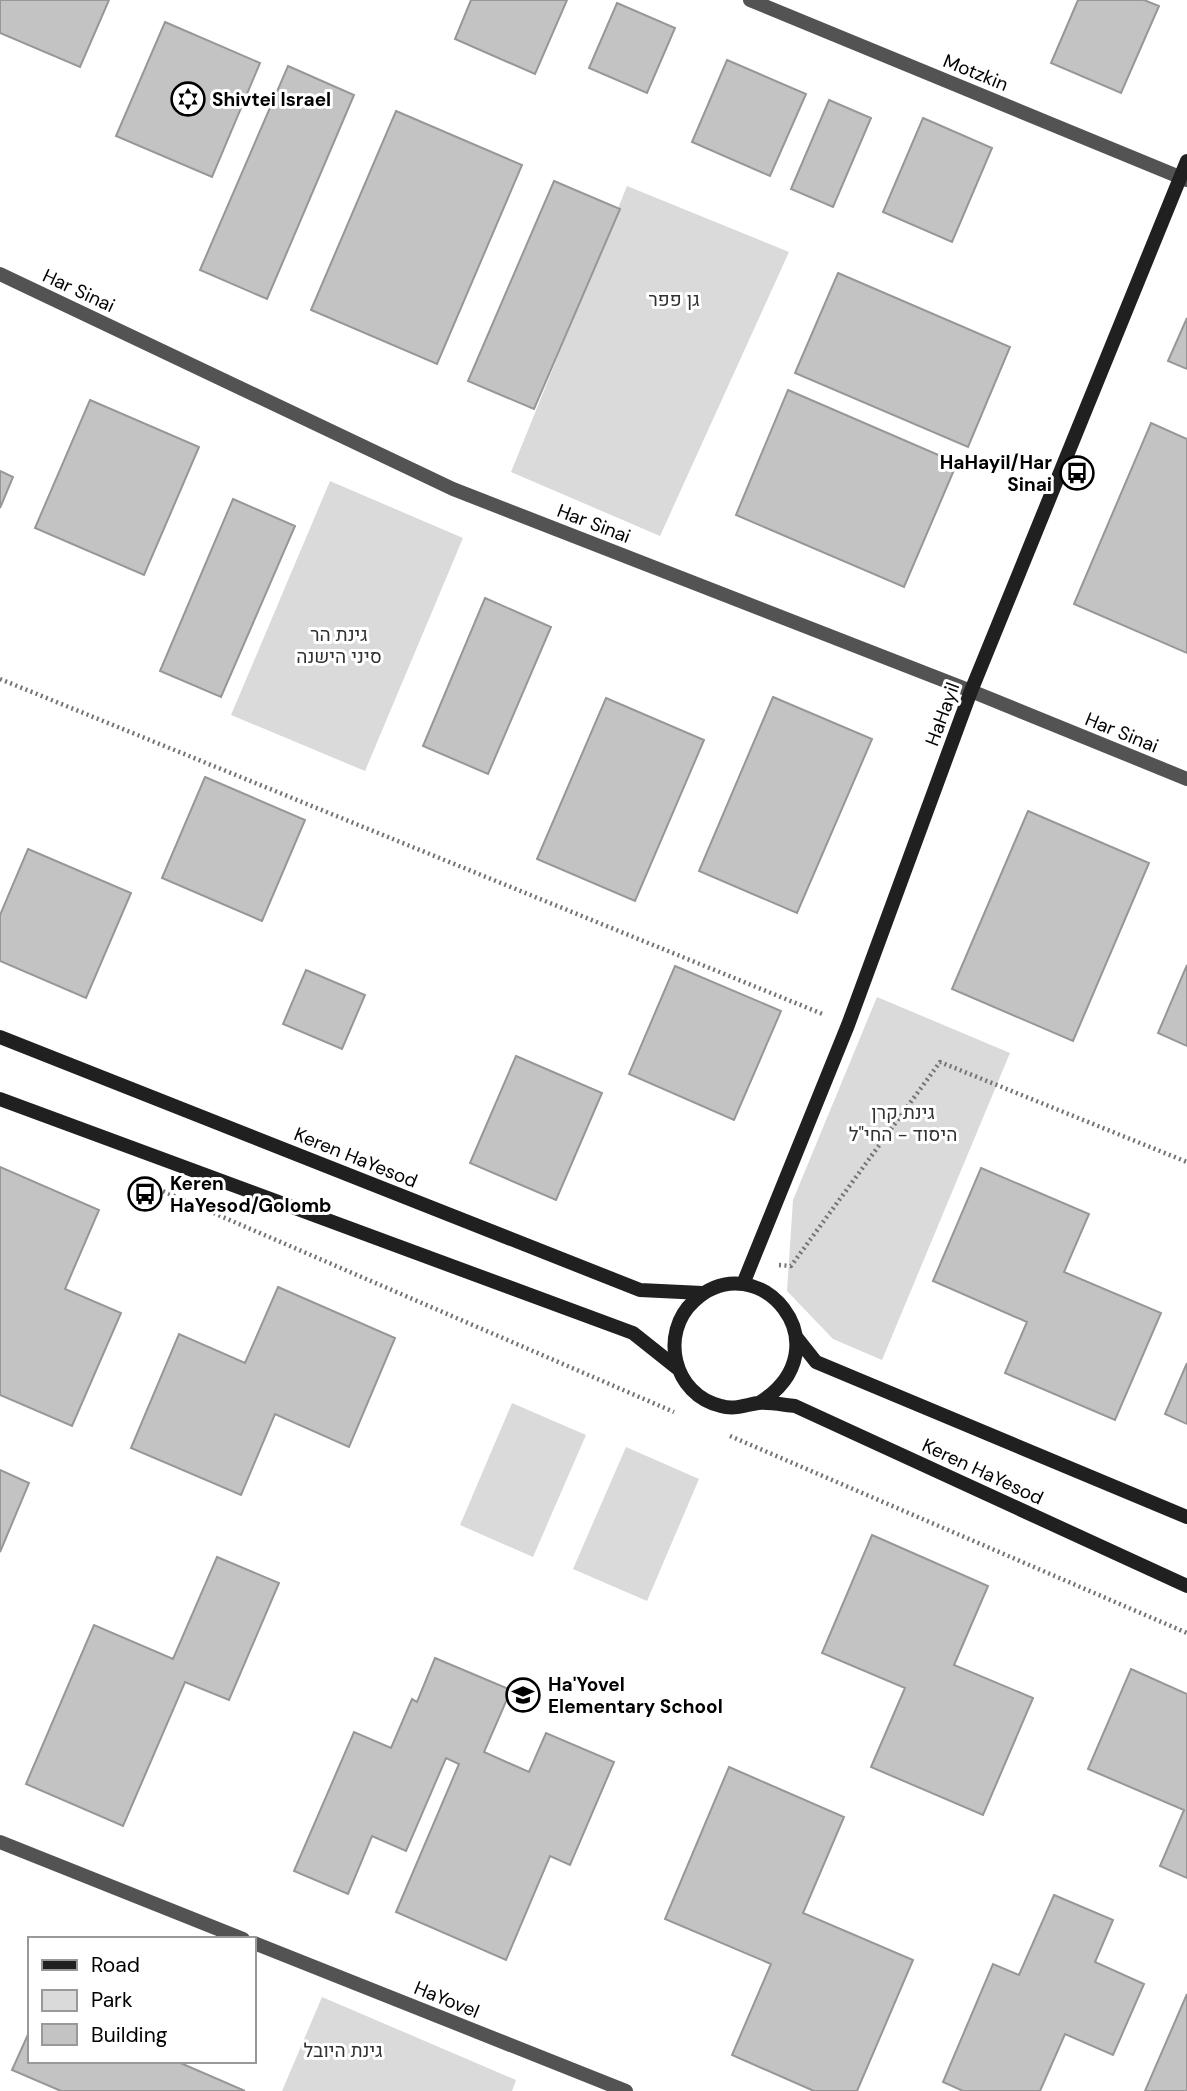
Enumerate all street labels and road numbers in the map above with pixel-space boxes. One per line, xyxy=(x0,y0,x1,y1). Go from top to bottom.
street label: Motzkin xyxy=(940,48,1012,97)
street label: Har Sinai xyxy=(39,263,119,318)
street label: Har Sinai xyxy=(554,498,634,549)
street label: HaHayil xyxy=(919,679,965,749)
street label: Har Sinai xyxy=(1082,706,1162,758)
street label: Keren HaYesod xyxy=(290,1121,421,1194)
street label: Keren HaYesod xyxy=(918,1432,1047,1510)
street label: HaYovel xyxy=(411,1975,483,2024)

